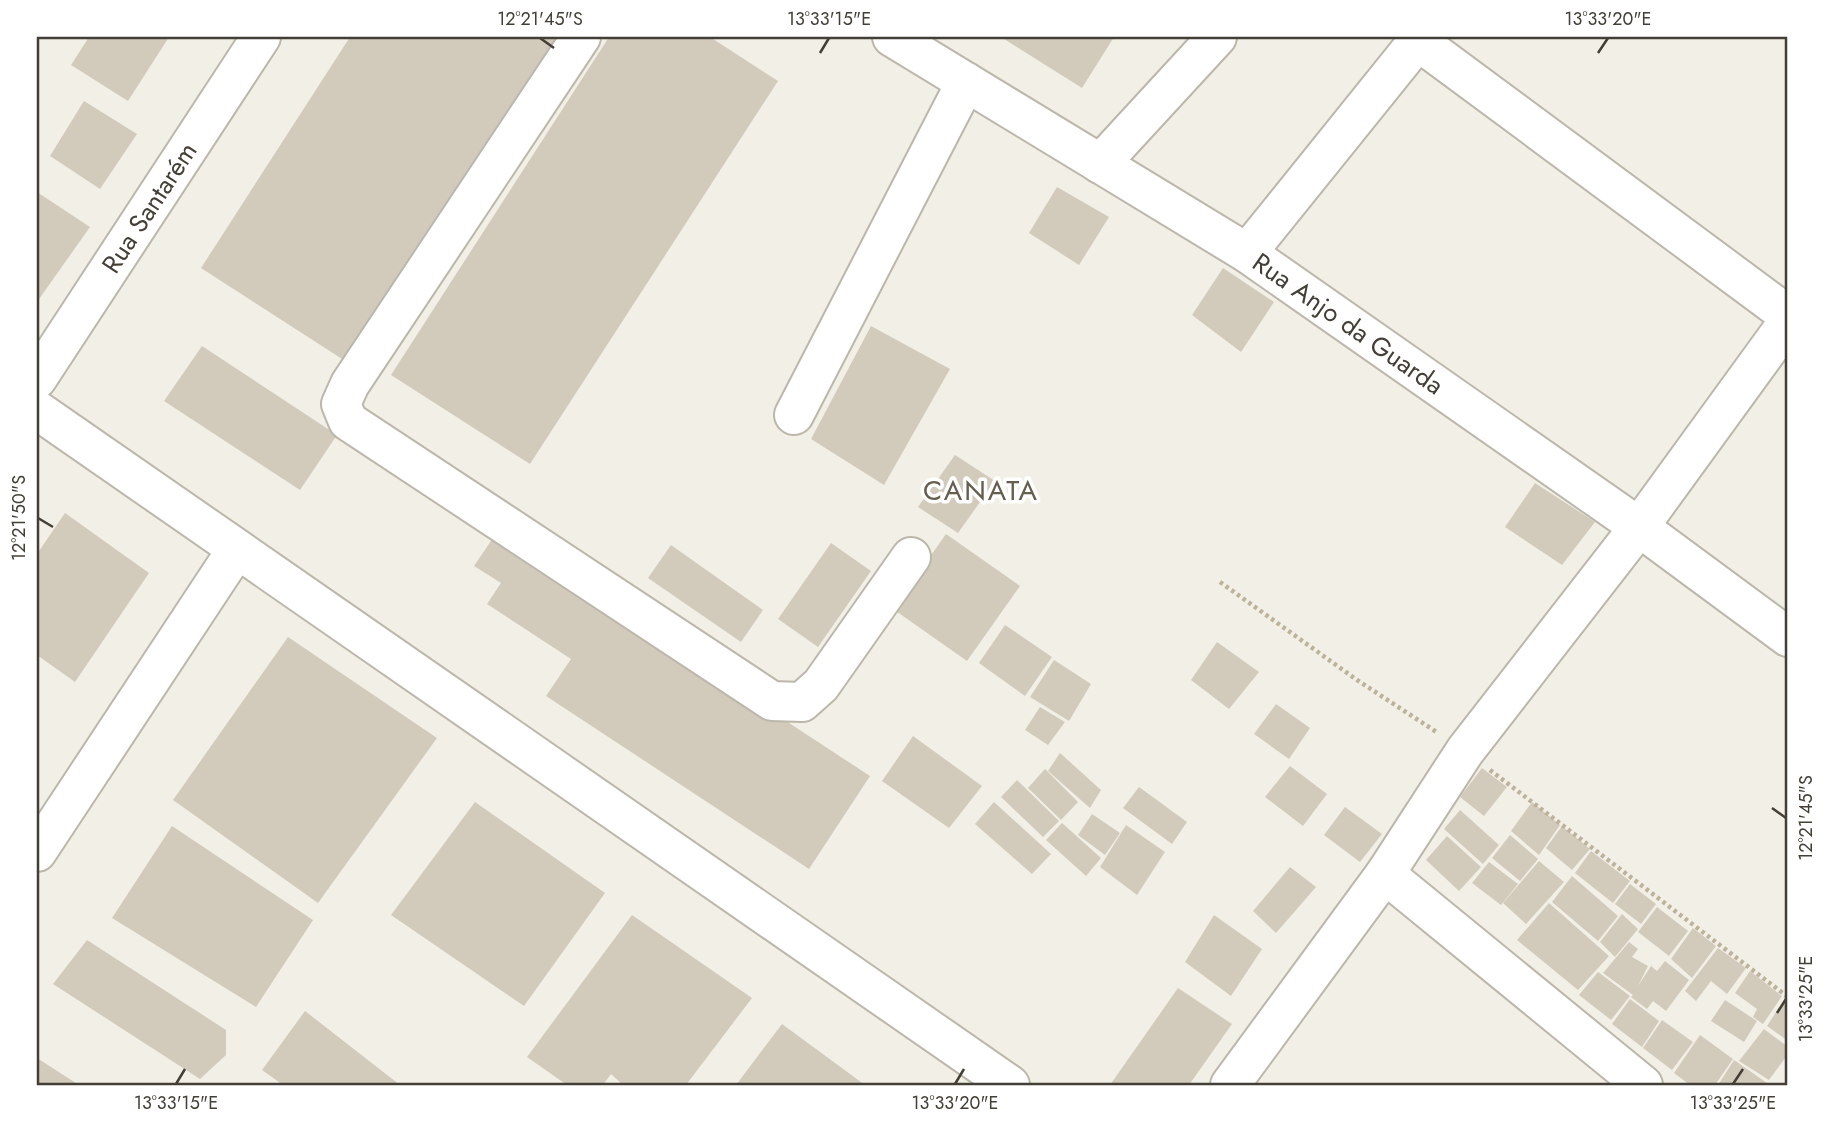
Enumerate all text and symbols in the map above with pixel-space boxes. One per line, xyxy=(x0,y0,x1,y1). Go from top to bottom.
text: 12°21'45"S xyxy=(497,6,583,32)
text: 13°33'15"E xyxy=(787,6,871,32)
text: 13°33'20"E xyxy=(1564,6,1652,32)
street label: Rua Santarém xyxy=(92,134,206,281)
street label: Rua Anjo da Guarda xyxy=(1245,244,1452,404)
district label: CANATA xyxy=(923,470,1039,511)
text: 12°21'50"S xyxy=(6,475,32,561)
text: 12°21'45"S xyxy=(1793,775,1819,861)
text: 13°33'25"E xyxy=(1793,956,1819,1042)
text: 13°33'15"E xyxy=(134,1090,218,1116)
text: 13°33'20"E xyxy=(911,1090,999,1116)
text: 13°33'25"E xyxy=(1690,1090,1776,1116)

